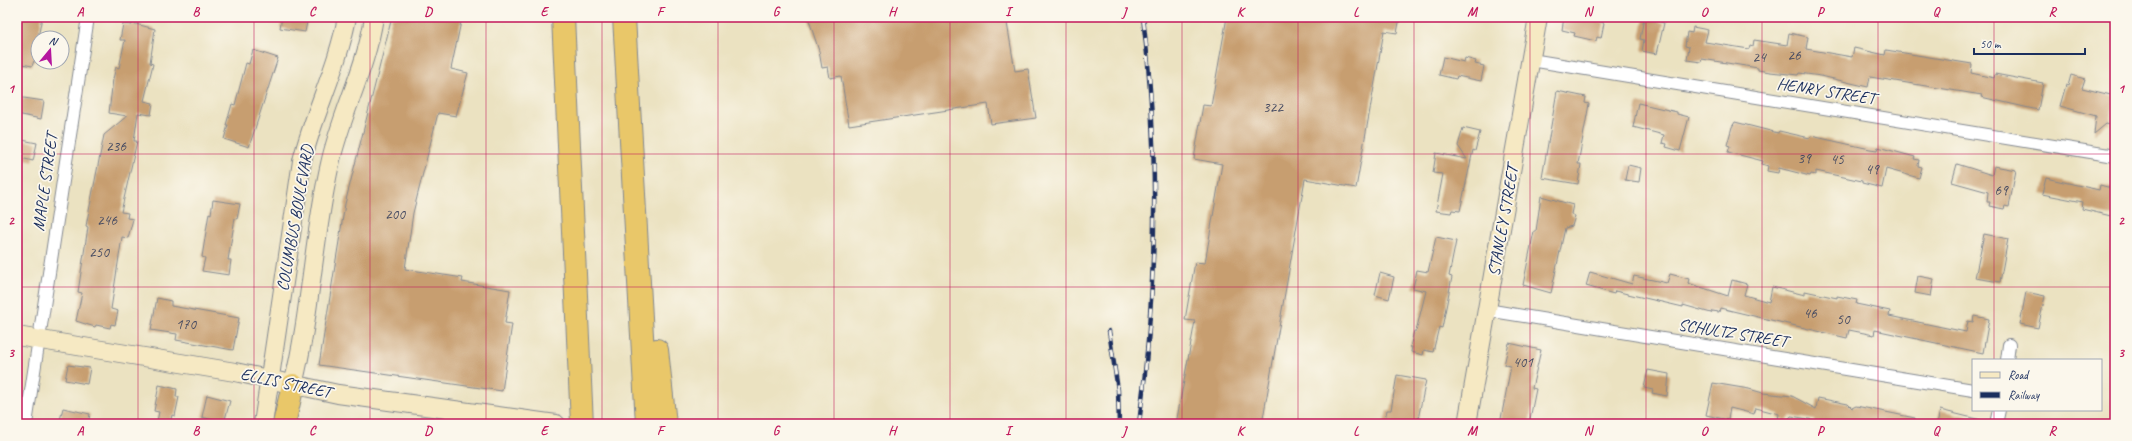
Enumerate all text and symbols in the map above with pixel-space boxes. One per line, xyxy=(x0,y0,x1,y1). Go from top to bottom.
text: A xyxy=(77,4,85,20)
text: B xyxy=(193,4,201,20)
text: C xyxy=(309,4,317,20)
text: D xyxy=(424,4,433,20)
text: E xyxy=(541,4,550,20)
text: F xyxy=(657,4,666,20)
text: G xyxy=(773,4,781,20)
text: H xyxy=(888,4,898,20)
text: I xyxy=(1005,4,1014,20)
text: J xyxy=(1121,4,1128,20)
text: K xyxy=(1237,4,1247,20)
text: L xyxy=(1353,4,1360,20)
text: M xyxy=(1467,4,1478,20)
text: N xyxy=(1584,4,1595,20)
text: O xyxy=(1701,4,1710,20)
text: P xyxy=(1817,4,1826,20)
text: Q xyxy=(1933,4,1941,20)
text: R xyxy=(2048,4,2057,20)
north arrow xyxy=(30,30,70,70)
scale bar xyxy=(1974,30,2085,56)
text: N xyxy=(48,33,61,49)
text: 50 m xyxy=(1980,36,2002,52)
house number: 26 xyxy=(1787,46,1802,65)
house number: 24 xyxy=(1752,48,1767,67)
street label: HENRY STREET xyxy=(1775,73,1881,110)
text: 1 xyxy=(8,81,16,97)
text: 1 xyxy=(2118,81,2126,97)
house number: 322 xyxy=(1263,98,1284,117)
street label: MAPLE STREET xyxy=(28,129,63,232)
house number: 236 xyxy=(106,137,127,156)
street label: COLUMBUS BOULEVARD xyxy=(272,141,319,293)
house number: 39 xyxy=(1797,149,1812,168)
house number: 45 xyxy=(1830,150,1845,169)
street label: STANLEY STREET xyxy=(1483,160,1524,278)
house number: 49 xyxy=(1865,160,1880,179)
house number: 69 xyxy=(1994,181,2009,200)
house number: 200 xyxy=(385,205,406,224)
house number: 246 xyxy=(97,211,118,230)
text: 2 xyxy=(8,213,15,229)
text: 2 xyxy=(2118,213,2125,229)
house number: 250 xyxy=(89,243,110,262)
house number: 46 xyxy=(1803,304,1818,323)
house number: 50 xyxy=(1836,310,1851,329)
street label: SCHULTZ STREET xyxy=(1677,314,1792,353)
house number: 170 xyxy=(176,315,197,334)
text: 3 xyxy=(8,345,15,361)
text: 3 xyxy=(2118,345,2125,361)
house number: 401 xyxy=(1513,353,1534,372)
legend xyxy=(1972,359,2102,411)
street label: ELLIS STREET xyxy=(239,363,336,404)
text: Road xyxy=(2008,367,2030,383)
text: Railway xyxy=(2008,387,2040,403)
text: A xyxy=(77,423,85,439)
text: B xyxy=(193,423,201,439)
text: C xyxy=(309,423,317,439)
text: D xyxy=(424,423,433,439)
text: E xyxy=(541,423,550,439)
text: F xyxy=(657,423,666,439)
text: G xyxy=(773,423,781,439)
text: H xyxy=(888,423,898,439)
text: I xyxy=(1005,423,1014,439)
text: J xyxy=(1121,423,1128,439)
text: K xyxy=(1237,423,1247,439)
text: L xyxy=(1353,423,1360,439)
text: M xyxy=(1467,423,1478,439)
text: N xyxy=(1584,423,1595,439)
text: O xyxy=(1701,423,1710,439)
text: P xyxy=(1817,423,1826,439)
text: Q xyxy=(1933,423,1941,439)
text: R xyxy=(2048,423,2057,439)

